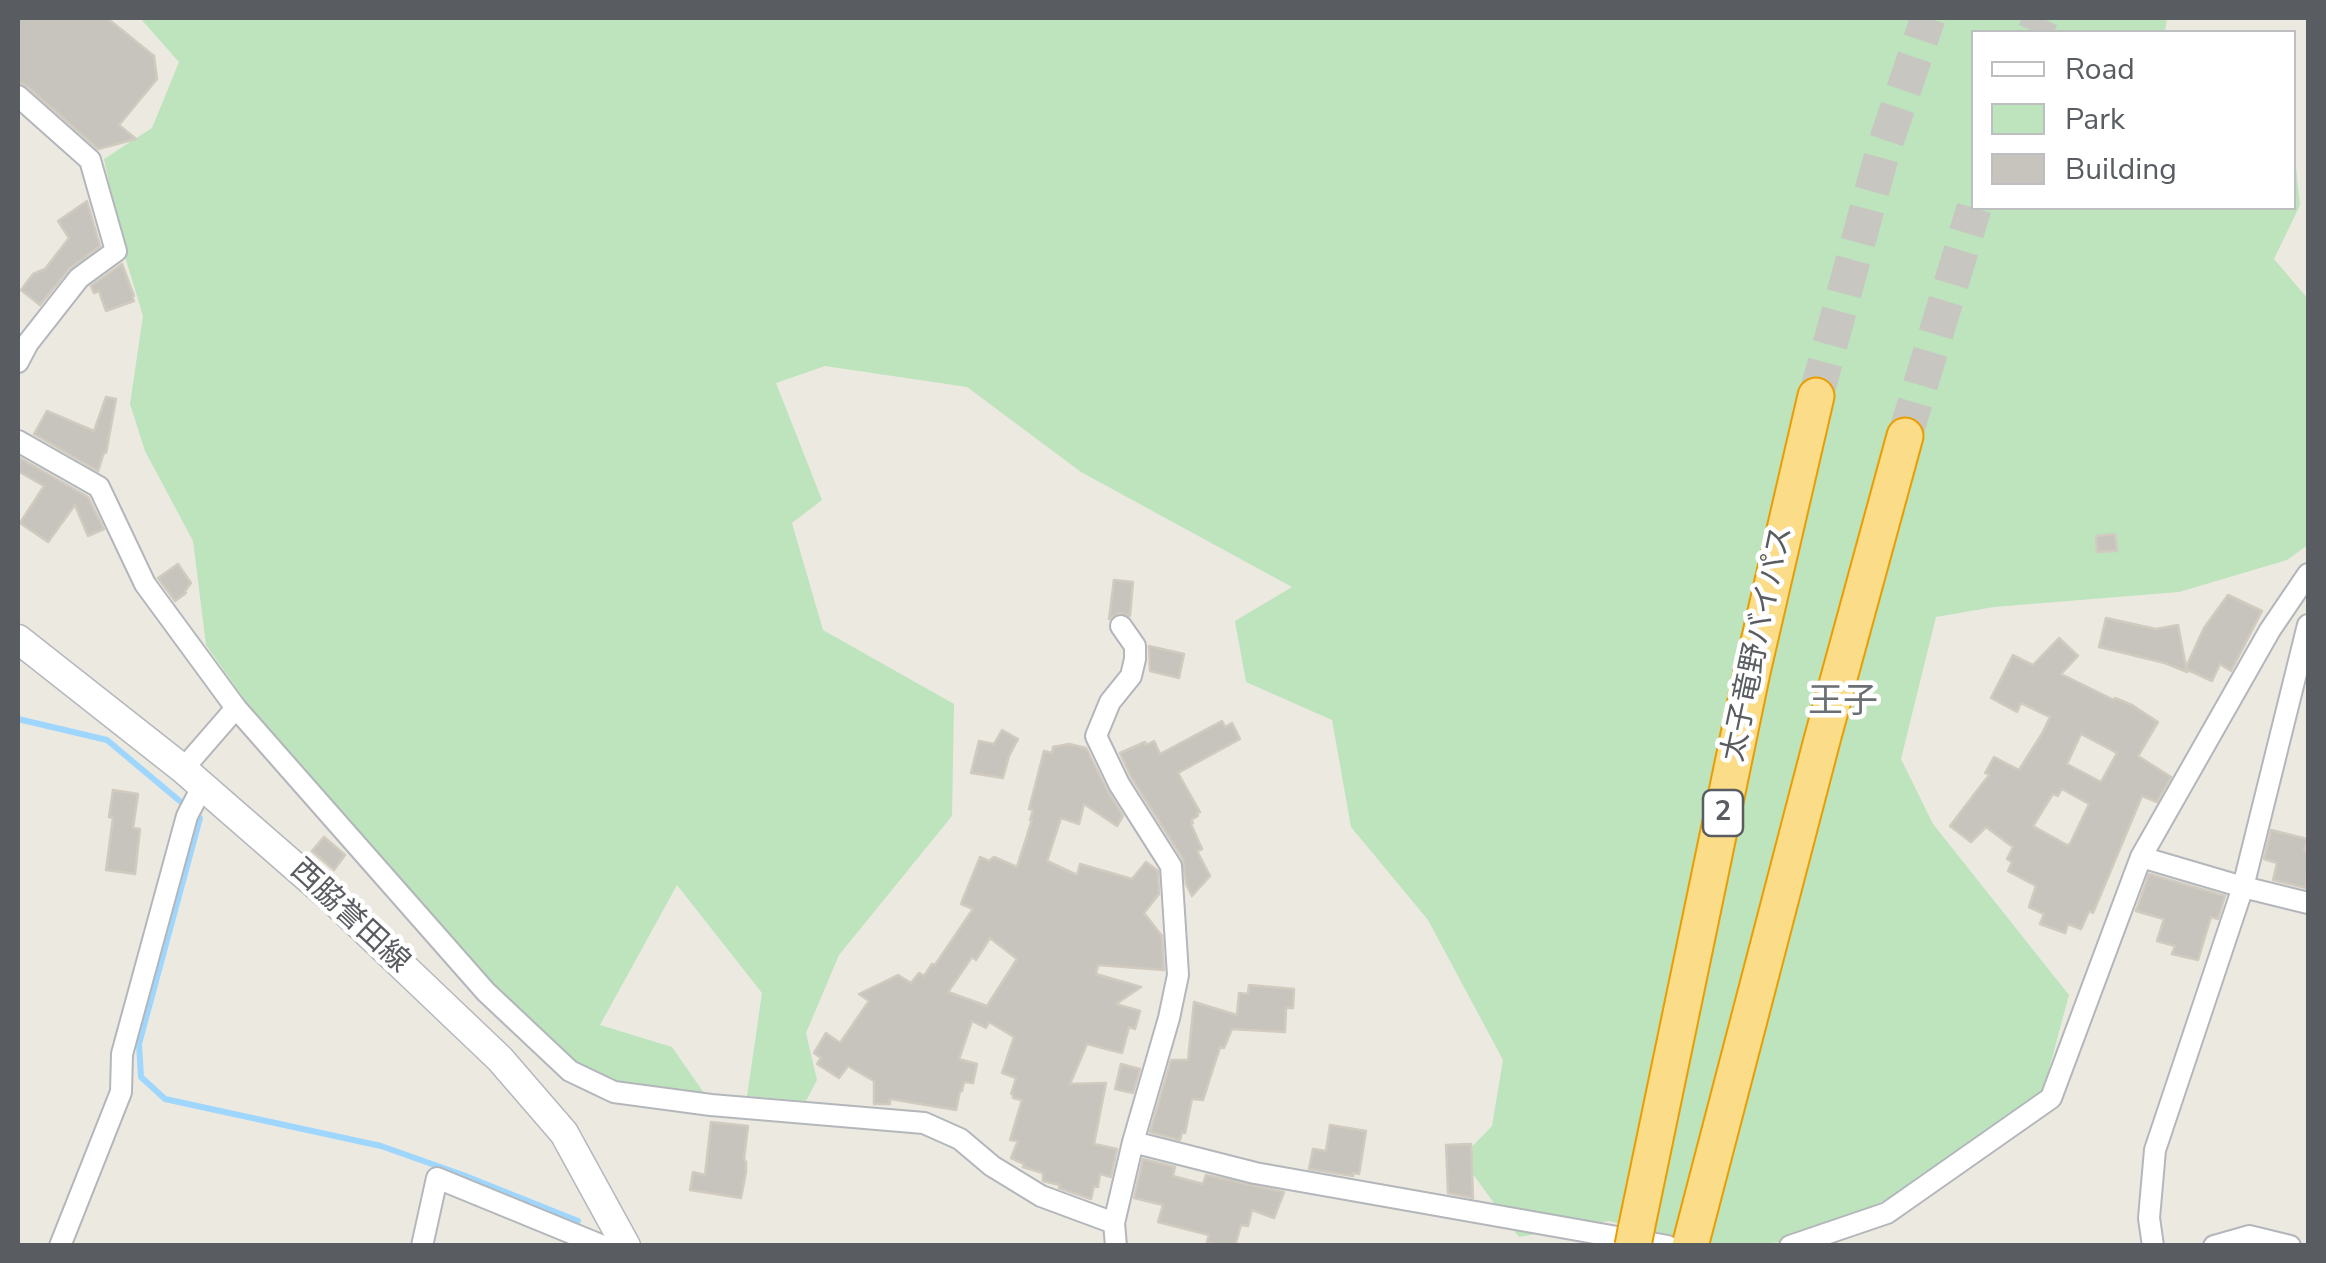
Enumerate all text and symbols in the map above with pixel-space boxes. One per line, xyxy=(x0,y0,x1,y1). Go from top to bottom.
legend xyxy=(1971,30,2296,210)
text: Road xyxy=(2065,49,2135,90)
text: Park xyxy=(2065,99,2125,140)
text: Building xyxy=(2065,149,2177,190)
street label: 太子竜野バイパス xyxy=(1716,523,1802,765)
district label: 王子 xyxy=(1808,683,1878,725)
road number: 2 xyxy=(1703,790,1743,836)
street label: 西脇誉田線 xyxy=(282,853,416,981)

